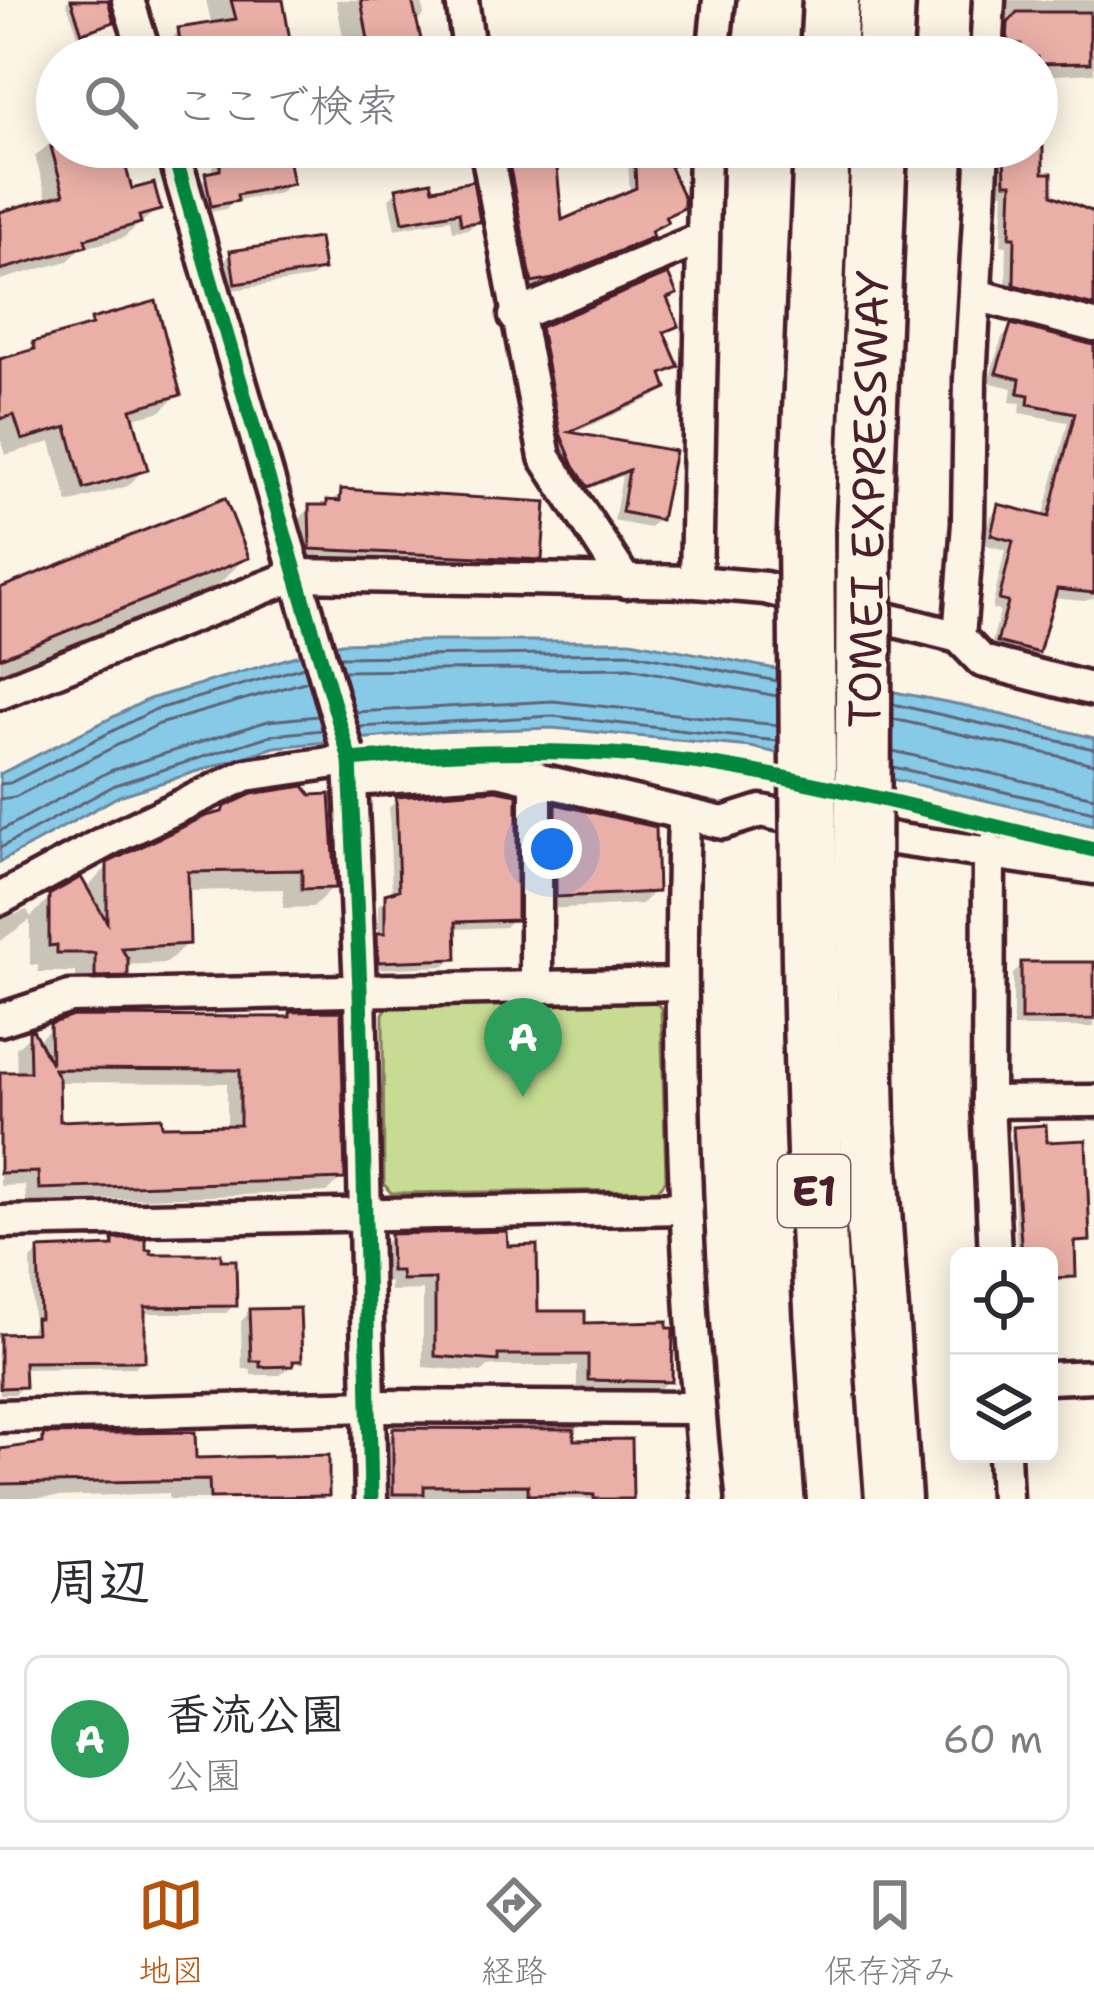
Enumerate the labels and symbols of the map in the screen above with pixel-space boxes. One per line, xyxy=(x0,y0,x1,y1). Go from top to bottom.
street label: TOMEI EXPRESSWAY xyxy=(834,270,902,728)
your location xyxy=(522,819,582,879)
pin: A xyxy=(484,998,562,1097)
road number: E1 xyxy=(778,1155,850,1227)

